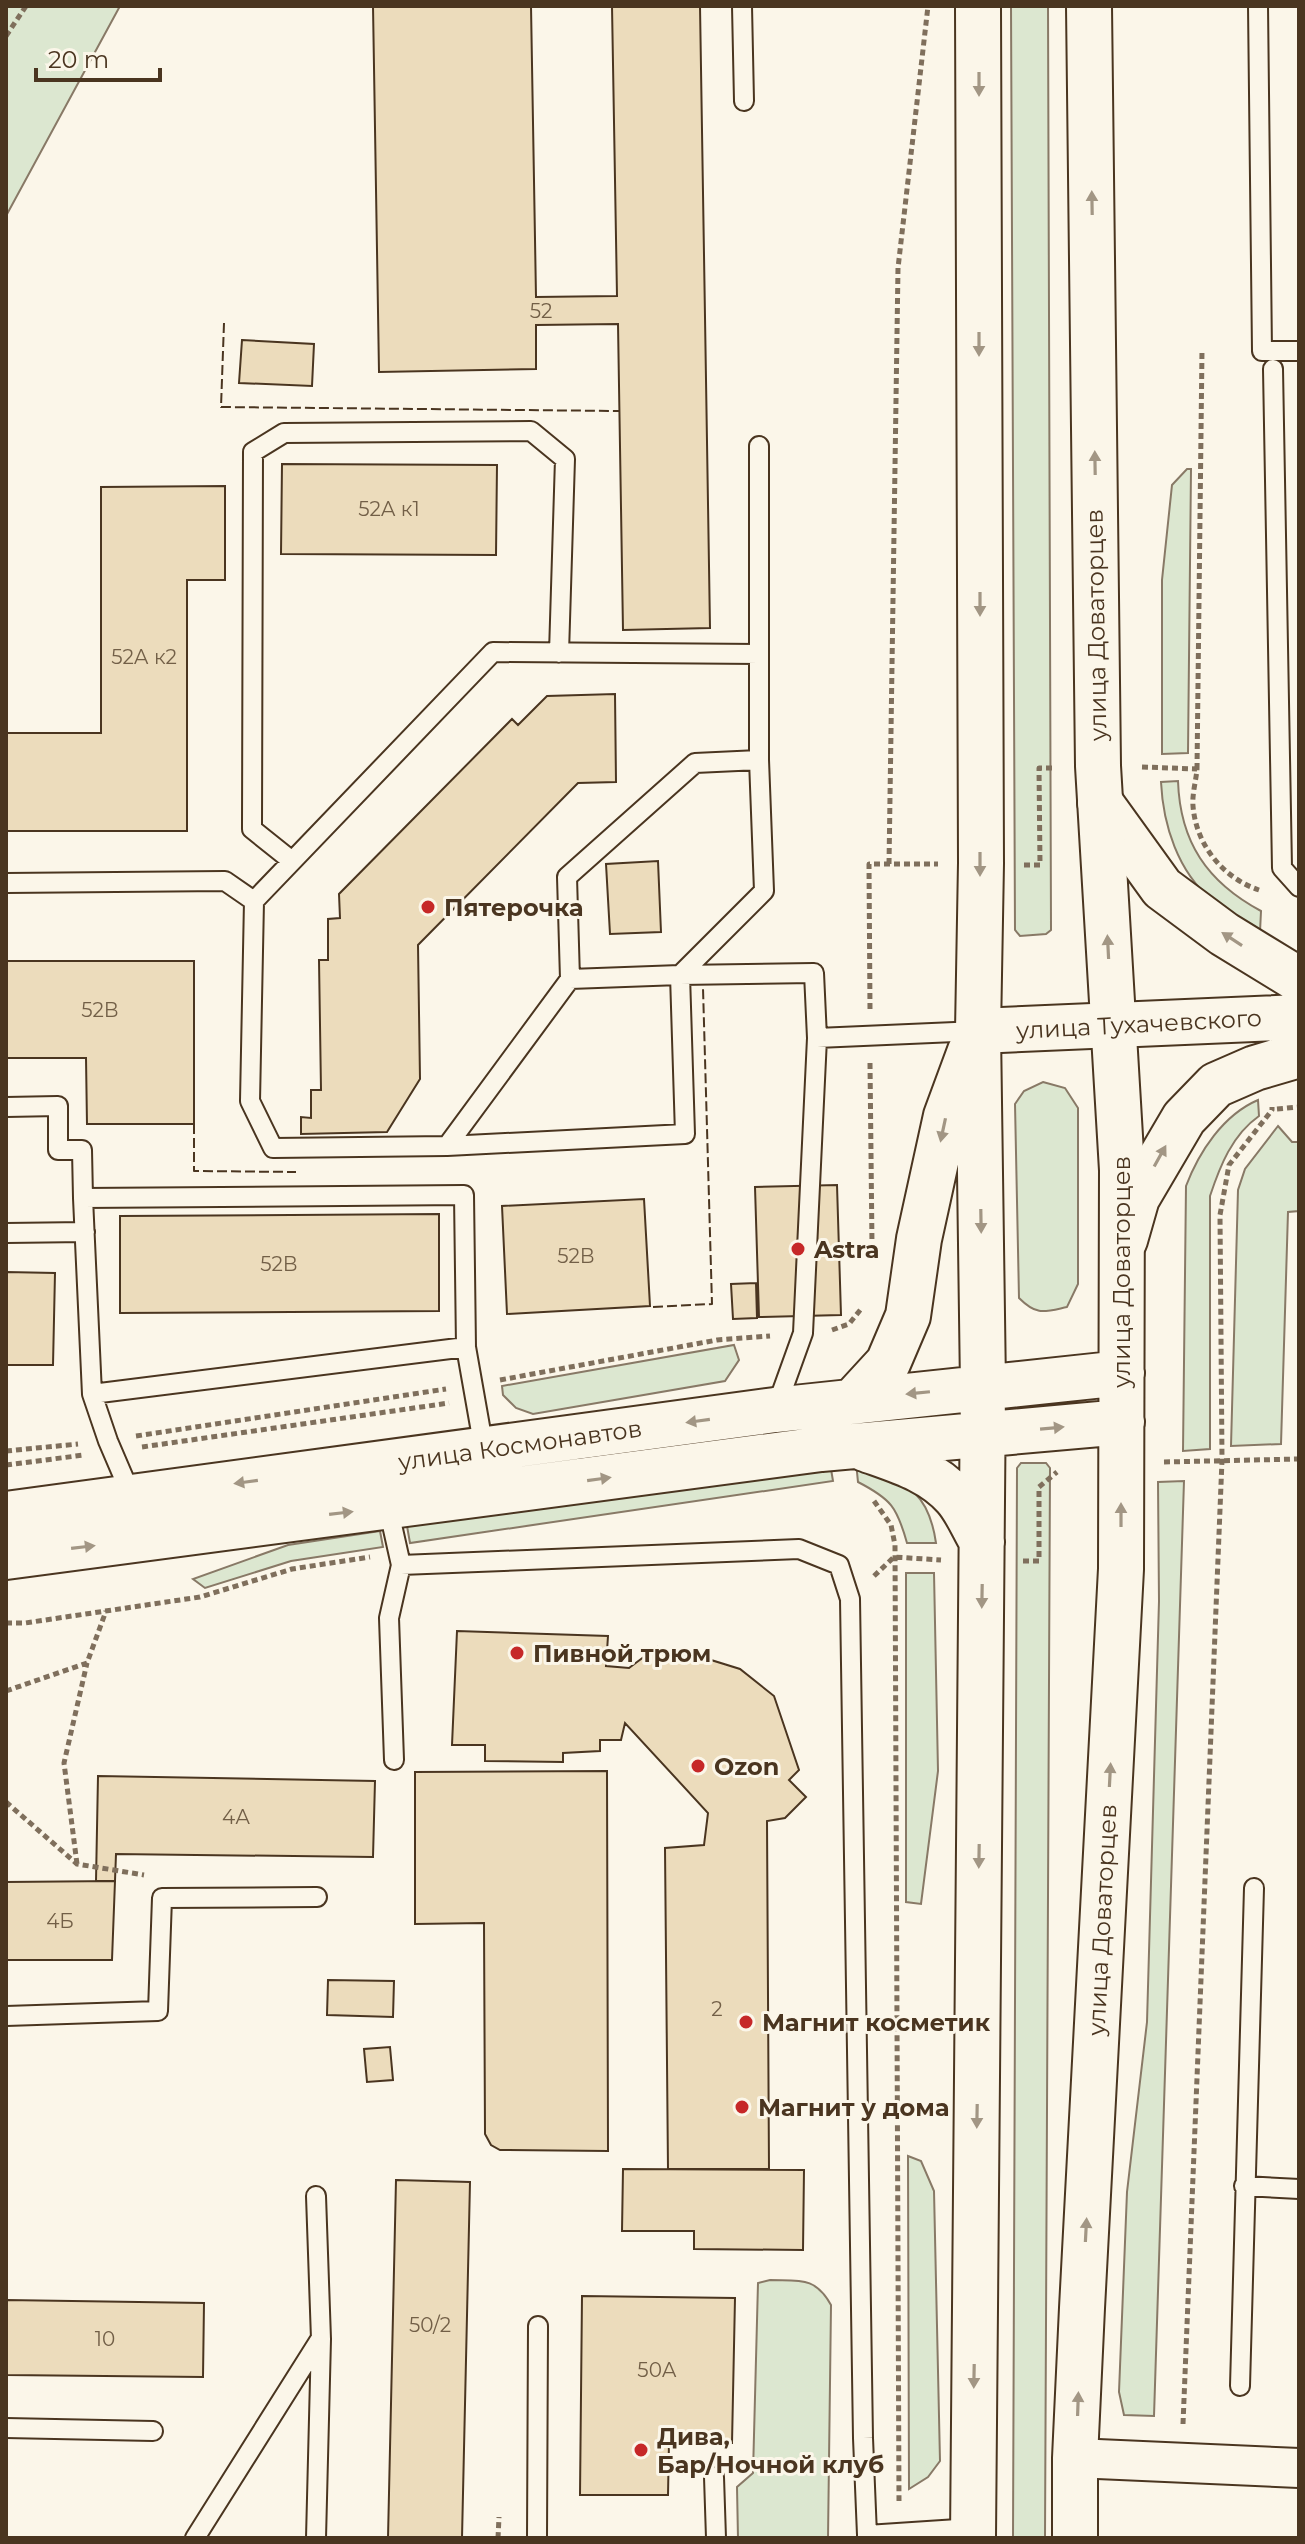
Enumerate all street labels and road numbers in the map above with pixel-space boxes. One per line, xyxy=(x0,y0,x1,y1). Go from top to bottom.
street label: улица Доваторцев xyxy=(1079,509,1113,742)
street label: улица Тухачевского xyxy=(1014,1003,1263,1045)
street label: улица Доваторцев xyxy=(1107,1156,1136,1389)
street label: улица Космонавтов xyxy=(395,1414,644,1477)
street label: улица Доваторцев xyxy=(1081,1803,1123,2038)

